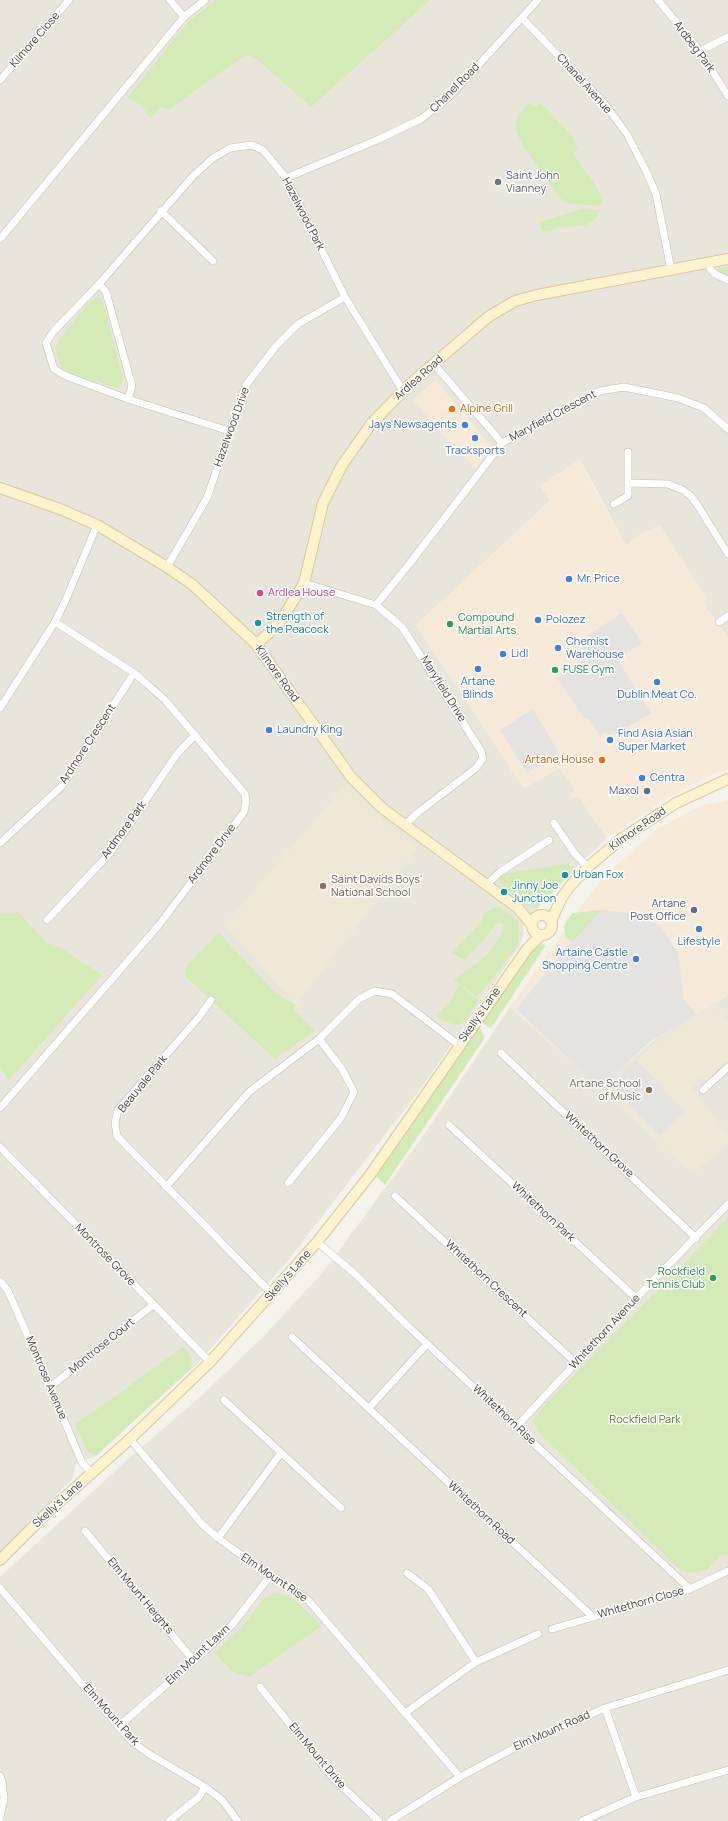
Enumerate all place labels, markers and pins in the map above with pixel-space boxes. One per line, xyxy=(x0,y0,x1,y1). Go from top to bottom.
place label: Saint John Vianney xyxy=(506,169,559,195)
marker: Saint John Vianney xyxy=(493,177,503,187)
place label: Alpine Grill xyxy=(460,402,513,416)
marker: Alpine Grill xyxy=(447,404,457,414)
place label: Jays Newsagents xyxy=(369,418,457,432)
marker: Jays Newsagents xyxy=(460,420,470,430)
marker: Tracksports xyxy=(470,433,480,443)
place label: Tracksports xyxy=(445,444,505,458)
place label: Mr. Price xyxy=(577,572,620,586)
marker: Mr. Price xyxy=(564,574,574,584)
place label: Ardlea House xyxy=(268,586,335,600)
marker: Ardlea House xyxy=(255,588,265,598)
place label: Strength of the Peacock xyxy=(266,610,329,636)
place label: Compound Martial Arts xyxy=(458,611,516,637)
place label: Polozez xyxy=(546,613,586,627)
marker: Polozez xyxy=(533,615,543,625)
marker: Strength of the Peacock xyxy=(253,618,263,628)
marker: Compound Martial Arts xyxy=(445,619,455,629)
place label: Chemist Warehouse xyxy=(566,635,624,661)
marker: Chemist Warehouse xyxy=(553,643,563,653)
place label: Lidl xyxy=(511,647,528,661)
marker: Lidl xyxy=(498,649,508,659)
place label: FUSE Gym xyxy=(563,663,614,677)
marker: Artane Blinds xyxy=(473,664,483,674)
marker: FUSE Gym xyxy=(550,665,560,675)
place label: Artane Blinds xyxy=(461,675,495,701)
marker: Dublin Meat Co. xyxy=(652,677,662,687)
place label: Dublin Meat Co. xyxy=(617,688,697,702)
place label: Laundry King xyxy=(277,723,342,737)
marker: Laundry King xyxy=(264,725,274,735)
place label: Find Asia Asian Super Market xyxy=(618,727,693,753)
marker: Find Asia Asian Super Market xyxy=(605,735,615,745)
place label: Artane House xyxy=(525,753,594,767)
marker: Artane House xyxy=(597,755,607,765)
place label: Centra xyxy=(650,771,685,785)
marker: Centra xyxy=(637,773,647,783)
place label: Maxol xyxy=(609,784,639,798)
marker: Maxol xyxy=(642,786,652,796)
place label: Urban Fox xyxy=(573,868,624,882)
marker: Urban Fox xyxy=(560,870,570,880)
place label: Saint Davids Boys' National School xyxy=(331,873,422,899)
place label: Jinny Joe Junction xyxy=(512,879,559,905)
marker: Saint Davids Boys' National School xyxy=(318,881,328,891)
marker: Jinny Joe Junction xyxy=(499,887,509,897)
place label: Artane Post Office xyxy=(630,897,686,923)
marker: Artane Post Office xyxy=(689,905,699,915)
marker: Lifestyle xyxy=(694,924,704,934)
place label: Lifestyle xyxy=(677,935,721,949)
place label: Artaine Castle Shopping Centre xyxy=(542,946,628,972)
marker: Artaine Castle Shopping Centre xyxy=(631,954,641,964)
place label: Artane School of Music xyxy=(569,1077,641,1103)
marker: Artane School of Music xyxy=(644,1085,654,1095)
place label: Rockfield Tennis Club xyxy=(646,1265,705,1291)
marker: Rockfield Tennis Club xyxy=(708,1273,718,1283)

